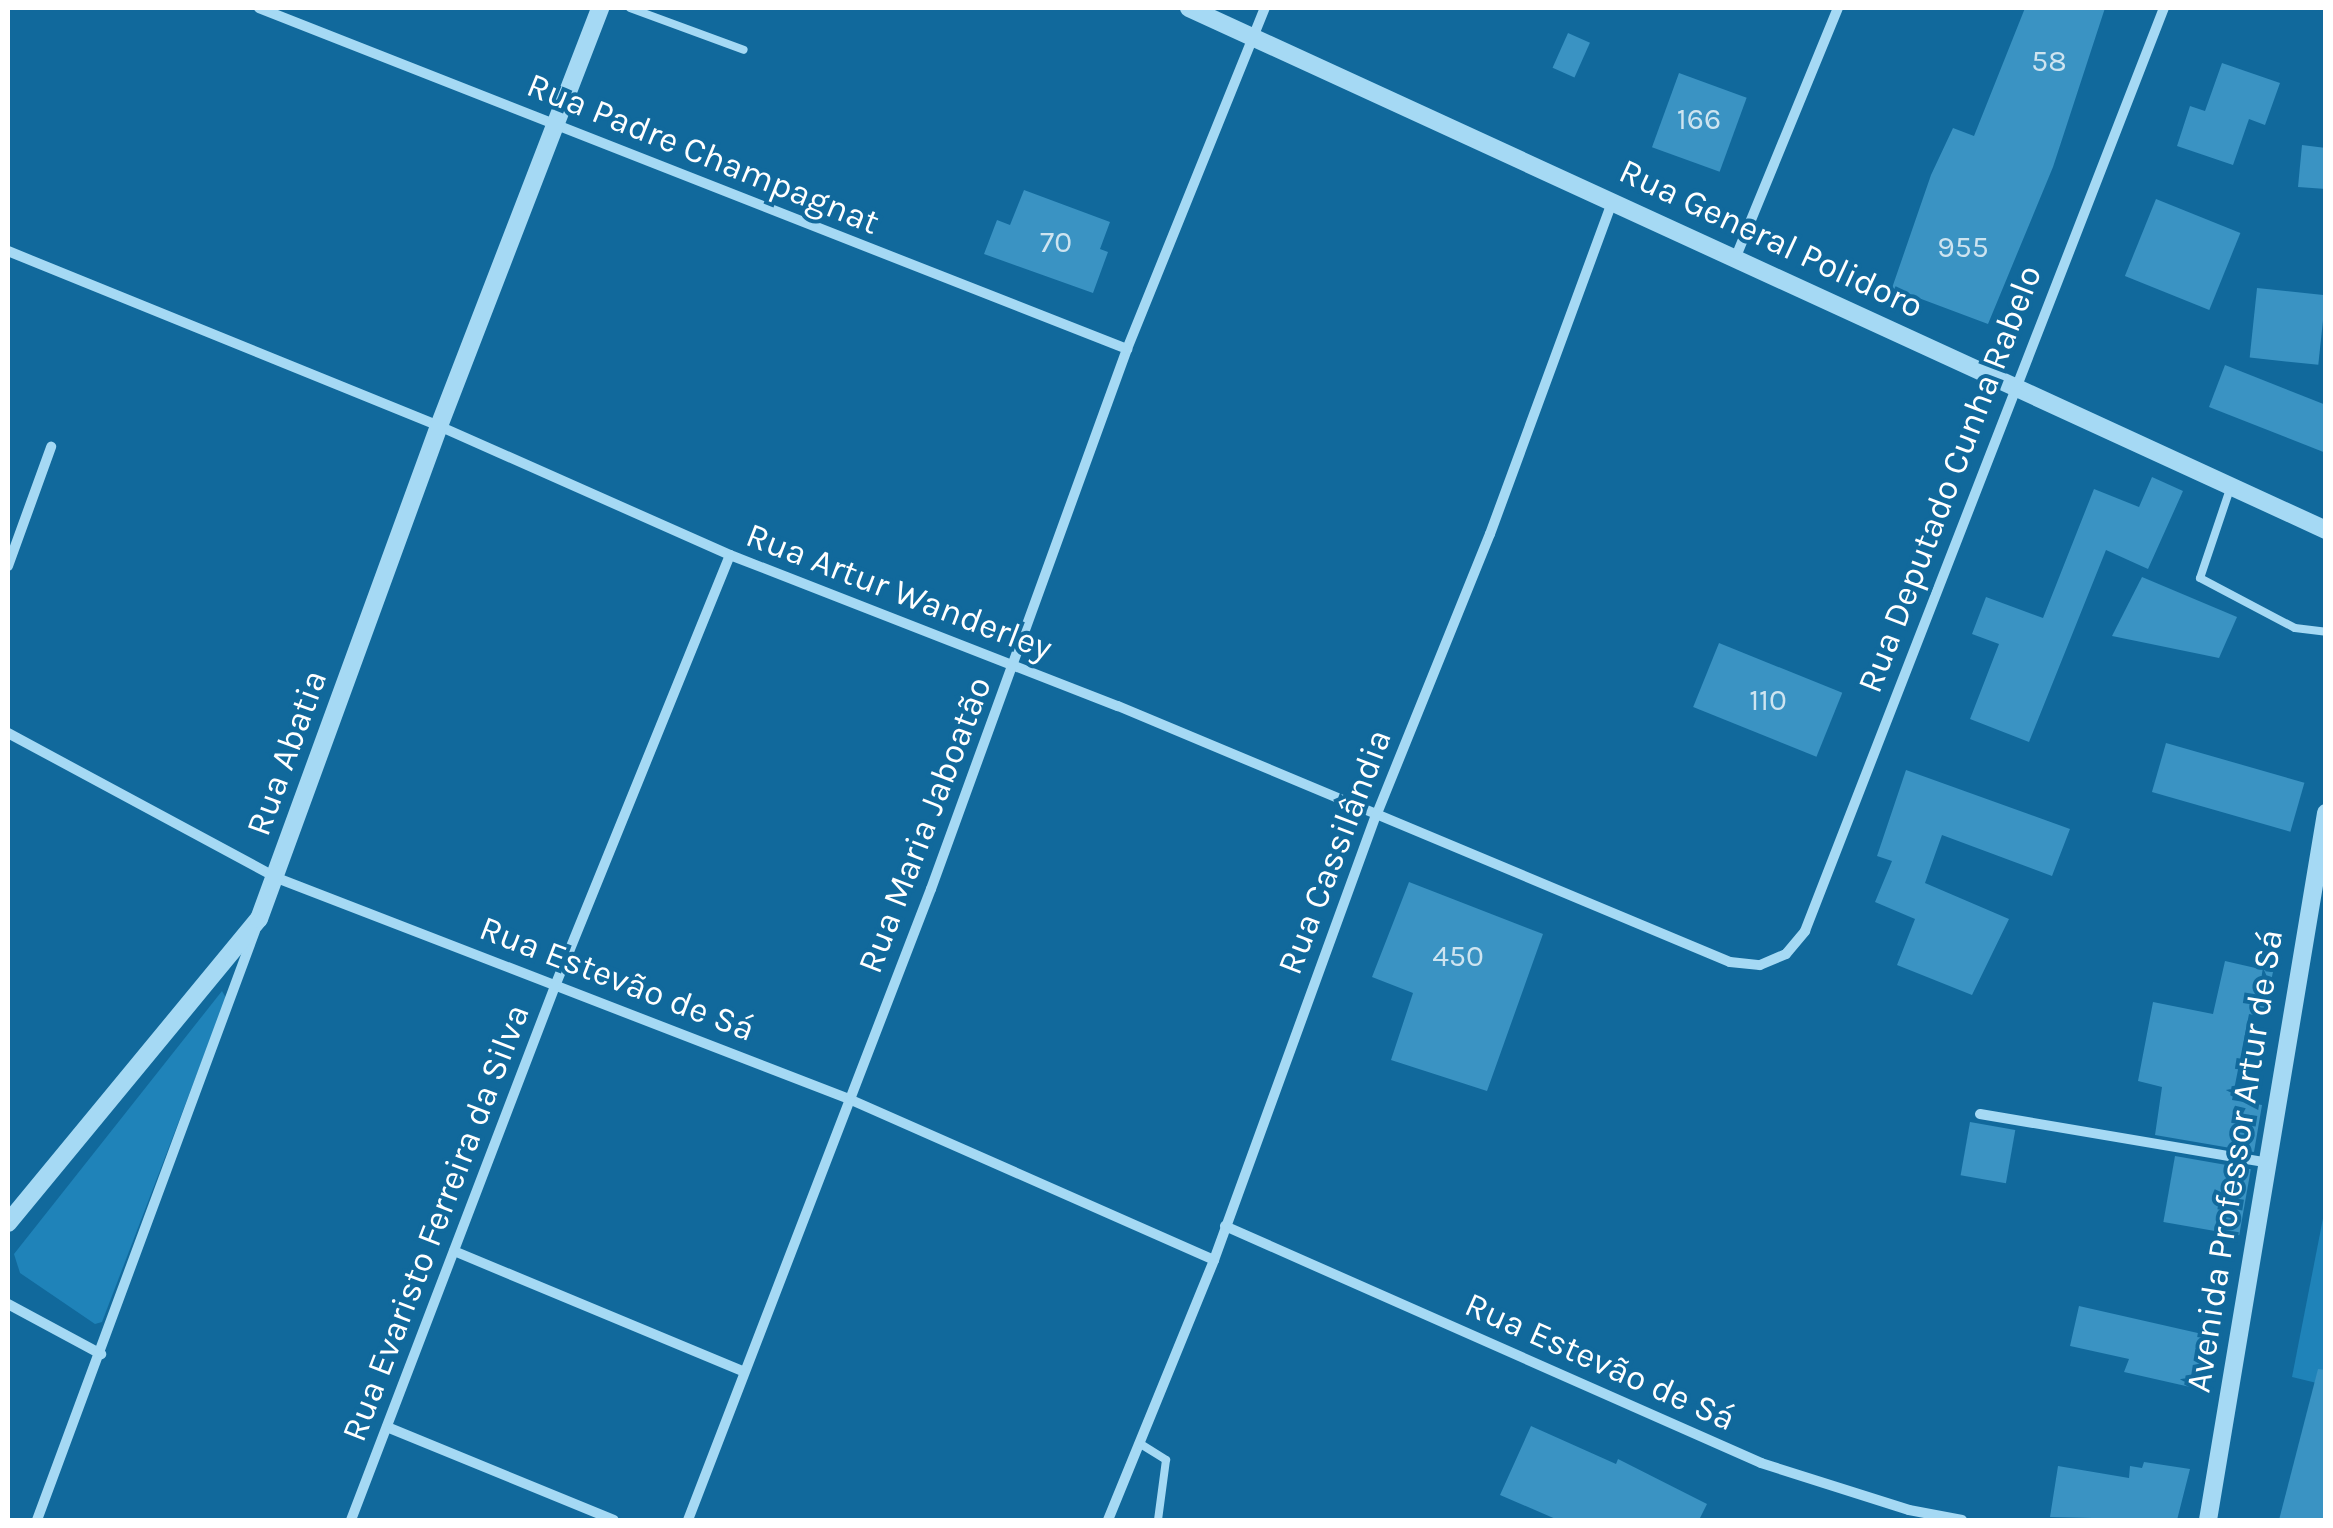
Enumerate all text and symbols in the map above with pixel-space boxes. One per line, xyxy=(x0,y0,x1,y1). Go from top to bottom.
house number: 58 xyxy=(2031,43,2067,79)
street label: Rua Padre Champagnat xyxy=(521,64,885,244)
house number: 166 xyxy=(1677,101,1721,137)
street label: Rua General Polidoro xyxy=(1612,150,1930,328)
house number: 70 xyxy=(1040,224,1072,260)
house number: 955 xyxy=(1937,229,1989,265)
street label: Rua Deputado Cunha Rabelo xyxy=(1849,259,2051,699)
street label: Rua Artur Wanderley xyxy=(740,514,1058,670)
street label: Rua Abatia xyxy=(238,664,336,842)
street label: Rua Maria Jaboatão xyxy=(849,671,1001,979)
house number: 110 xyxy=(1749,682,1787,718)
street label: Rua Cassilândia xyxy=(1269,724,1401,980)
street label: Rua Estevão de Sá xyxy=(474,907,760,1051)
street label: Avenida Professor Artur de Sá xyxy=(2178,926,2292,1396)
house number: 450 xyxy=(1432,938,1484,974)
street label: Rua Evaristo Ferreira da Silva xyxy=(333,999,539,1447)
street label: Rua Estevão de Sá xyxy=(1458,1284,1742,1440)

